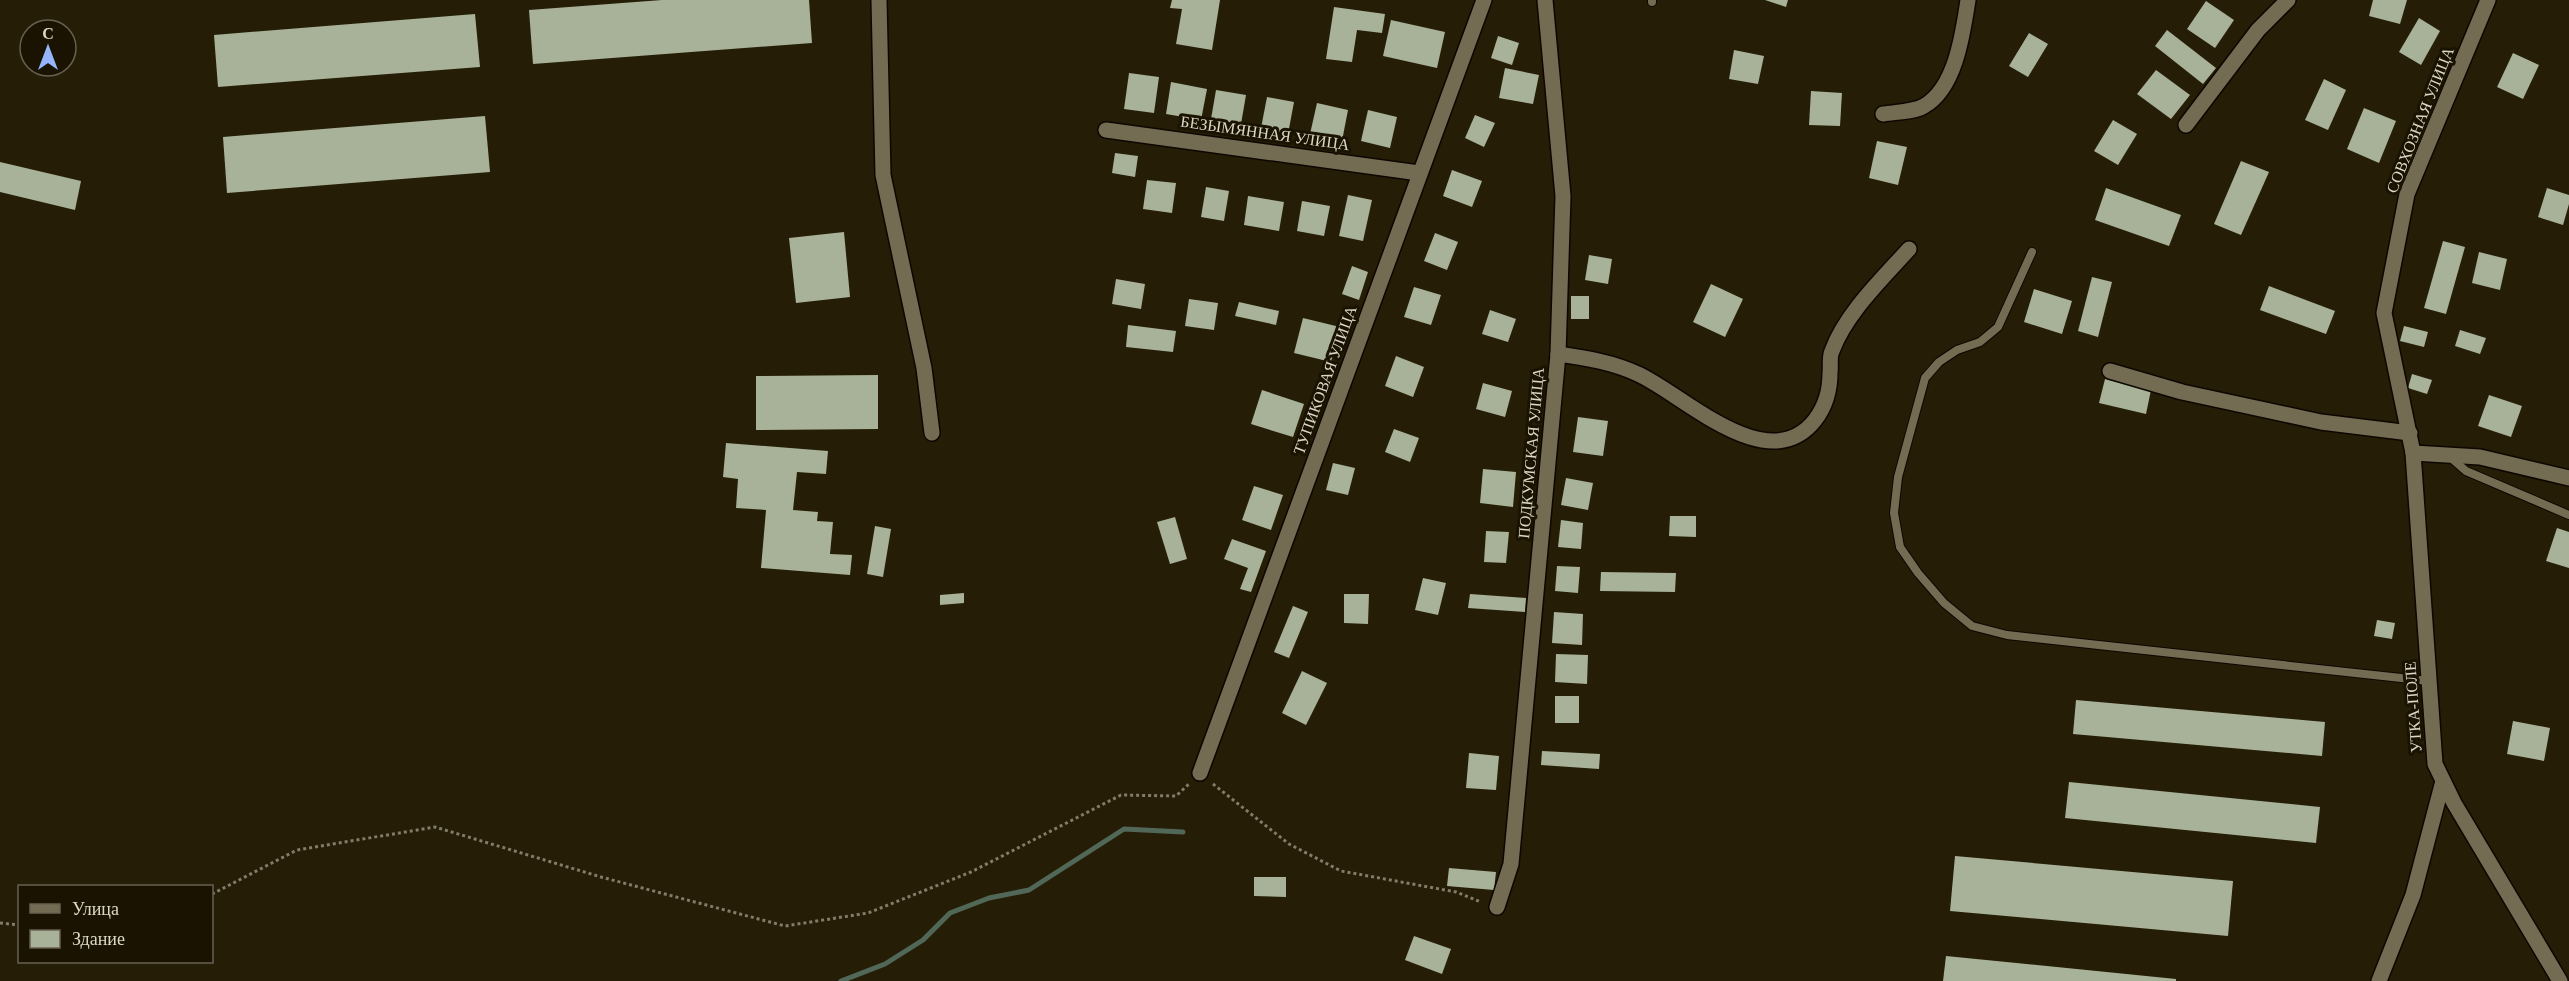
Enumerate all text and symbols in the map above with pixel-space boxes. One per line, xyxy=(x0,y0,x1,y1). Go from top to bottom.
north arrow xyxy=(18,18,78,78)
text: С xyxy=(42,25,54,42)
street label: СОВХОЗНАЯ УЛИЦА xyxy=(2383,44,2458,196)
street label: БЕЗЫМЯННАЯ УЛИЦА xyxy=(1179,113,1351,154)
street label: ТУПИКОВАЯ УЛИЦА xyxy=(1290,303,1361,457)
street label: ПОДКУМСКАЯ УЛИЦА xyxy=(1515,366,1548,539)
street label: УТКА-ПОЛЕ xyxy=(2401,661,2425,753)
legend xyxy=(18,885,213,963)
text: Улица xyxy=(72,899,119,919)
text: Здание xyxy=(72,929,125,949)

